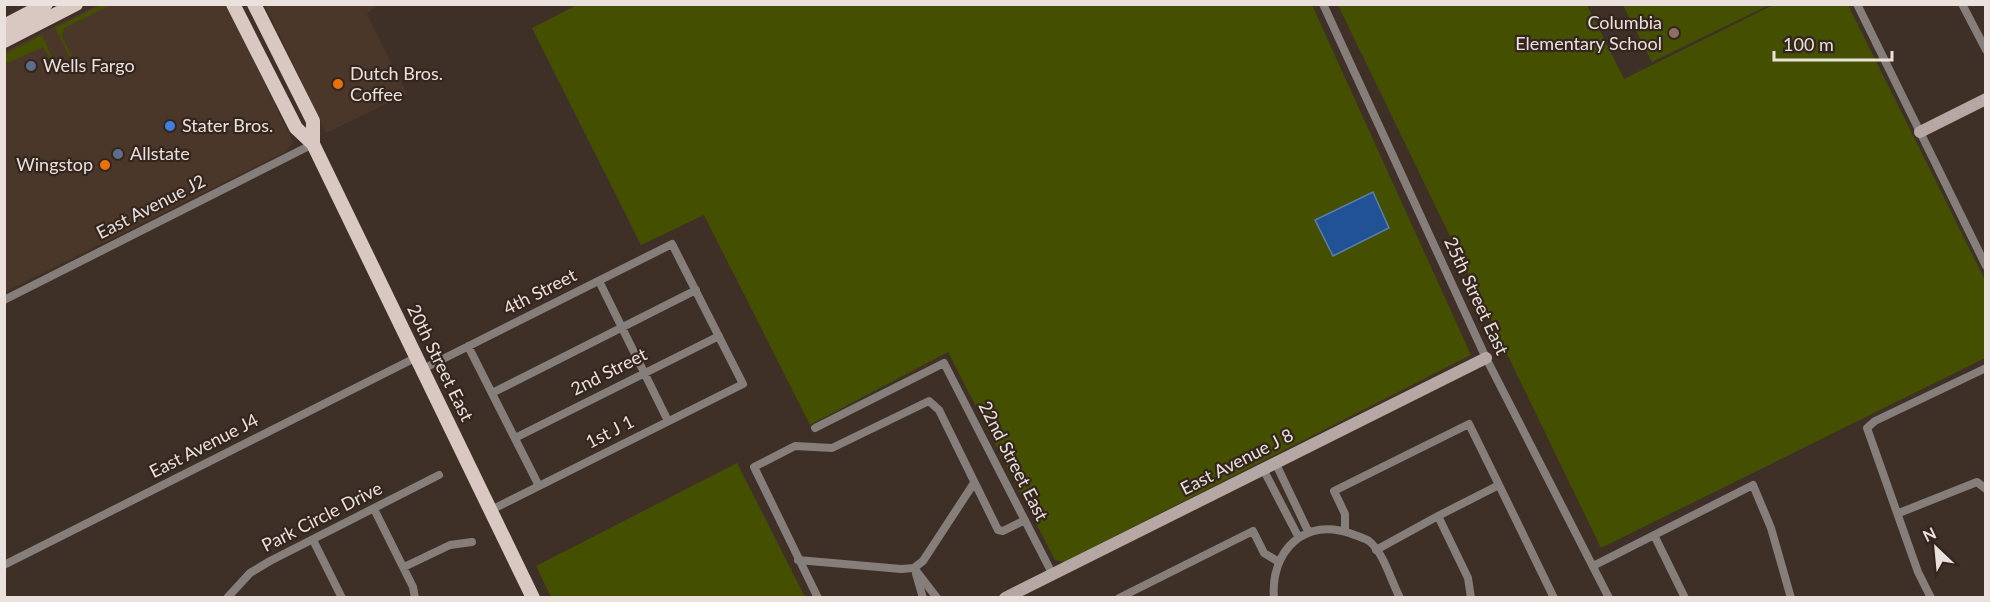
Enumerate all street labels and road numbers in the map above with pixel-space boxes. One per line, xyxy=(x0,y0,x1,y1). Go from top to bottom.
street label: East Avenue J2 xyxy=(92,169,209,243)
street label: 25th Street East xyxy=(1440,233,1514,358)
street label: 4th Street xyxy=(499,263,580,319)
street label: 20th Street East xyxy=(403,300,479,425)
street label: 2nd Street xyxy=(567,342,651,400)
street label: 22nd Street East xyxy=(974,397,1054,524)
street label: East Avenue J4 xyxy=(145,408,262,482)
street label: 1st J 1 xyxy=(582,410,637,453)
street label: East Avenue J 8 xyxy=(1176,423,1297,499)
street label: Park Circle Drive xyxy=(258,476,385,556)

